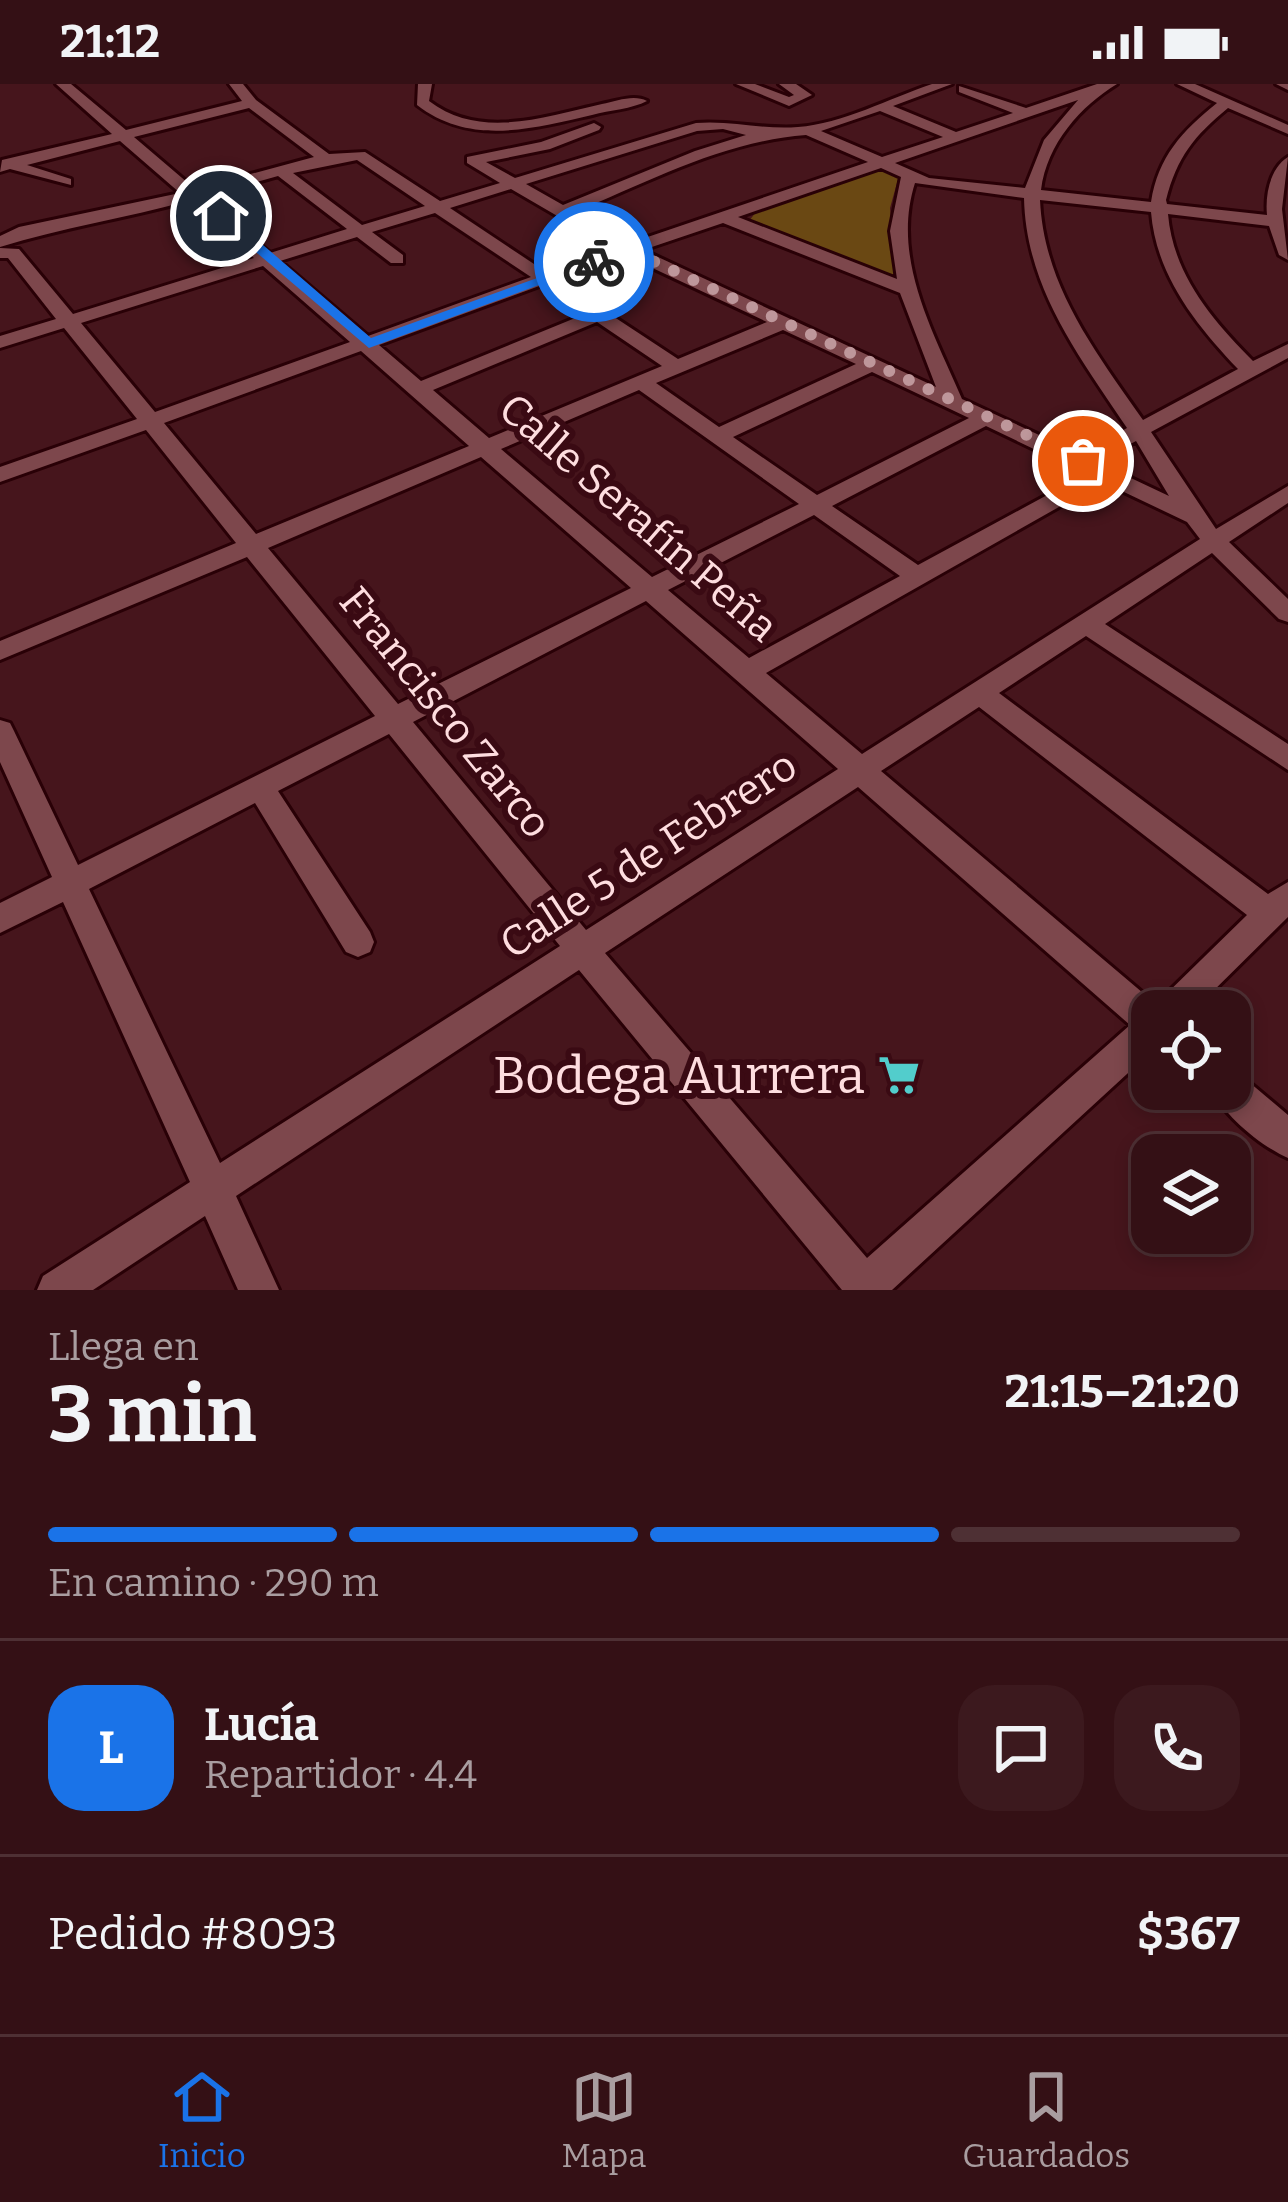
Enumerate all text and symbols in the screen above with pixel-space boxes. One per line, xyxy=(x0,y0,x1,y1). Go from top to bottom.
text: 21:12 xyxy=(60,15,160,69)
pin xyxy=(170,165,272,267)
icon: home xyxy=(188,183,254,249)
courier xyxy=(534,202,654,322)
icon: bike xyxy=(561,229,627,295)
street label: Calle Serafín Peña xyxy=(489,383,788,652)
pin xyxy=(1032,410,1134,512)
icon: bag xyxy=(1050,428,1116,494)
street label: Francisco Zarco xyxy=(329,577,562,848)
street label: Calle 5 de Febrero xyxy=(491,740,806,969)
map controls xyxy=(1131,990,1251,1254)
button: locate xyxy=(1131,990,1251,1110)
place label: Bodega Aurrera xyxy=(493,1045,865,1107)
supermarket icon: Bodega Aurrera xyxy=(876,1052,922,1098)
button: layers xyxy=(1131,1134,1251,1254)
text: Llega en xyxy=(48,1324,199,1370)
text: 21:15–21:20 xyxy=(1005,1365,1240,1419)
text: 3 min xyxy=(48,1368,256,1462)
text: En camino · 290 m xyxy=(48,1560,379,1606)
button: chat xyxy=(958,1685,1084,1811)
button: phone xyxy=(1114,1685,1240,1811)
text: Lucía xyxy=(204,1698,319,1752)
text: L xyxy=(98,1721,124,1775)
text: Repartidor · 4.4 xyxy=(204,1752,477,1798)
text: Pedido #8093 xyxy=(48,1907,337,1961)
text: $367 xyxy=(1137,1907,1240,1961)
tab: Inicio xyxy=(158,2064,246,2176)
tab: Mapa xyxy=(562,2064,646,2176)
tab: Guardados xyxy=(962,2064,1130,2176)

